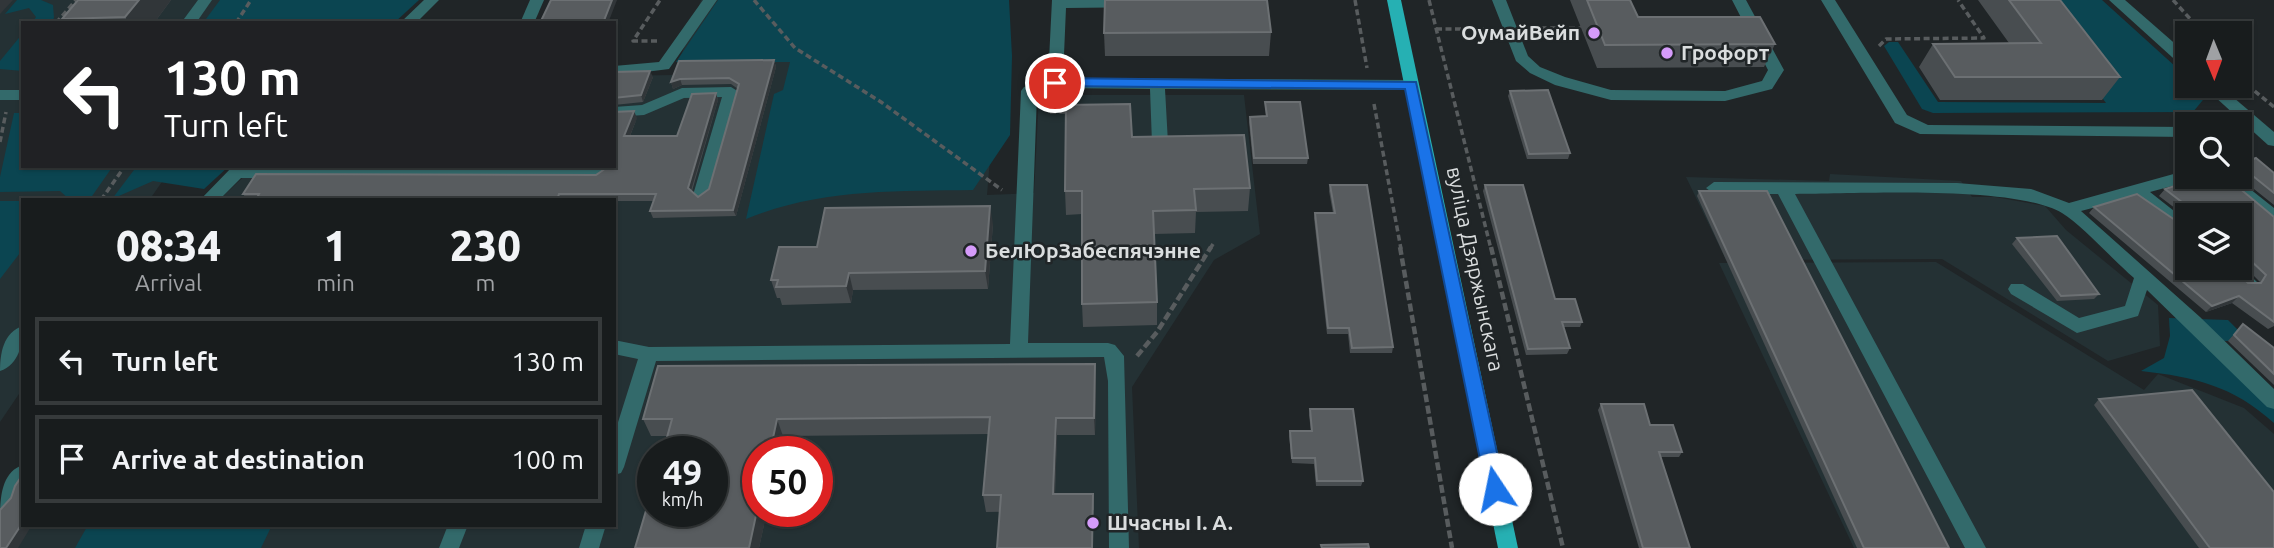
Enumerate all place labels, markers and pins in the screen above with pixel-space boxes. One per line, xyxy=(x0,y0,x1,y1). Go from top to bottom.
place label: ОумайВейп xyxy=(1461,20,1580,44)
marker: ОумайВейп xyxy=(1586,25,1602,41)
place label: Грофорт xyxy=(1681,40,1770,64)
marker: Грофорт xyxy=(1659,45,1675,61)
pin xyxy=(1025,53,1085,113)
place label: БелЮрЗабеспячэнне xyxy=(985,238,1201,262)
marker: БелЮрЗабеспячэнне xyxy=(963,243,979,259)
place label: Шчасны І. А. xyxy=(1107,510,1233,534)
marker: Шчасны І. А. xyxy=(1085,515,1101,531)

